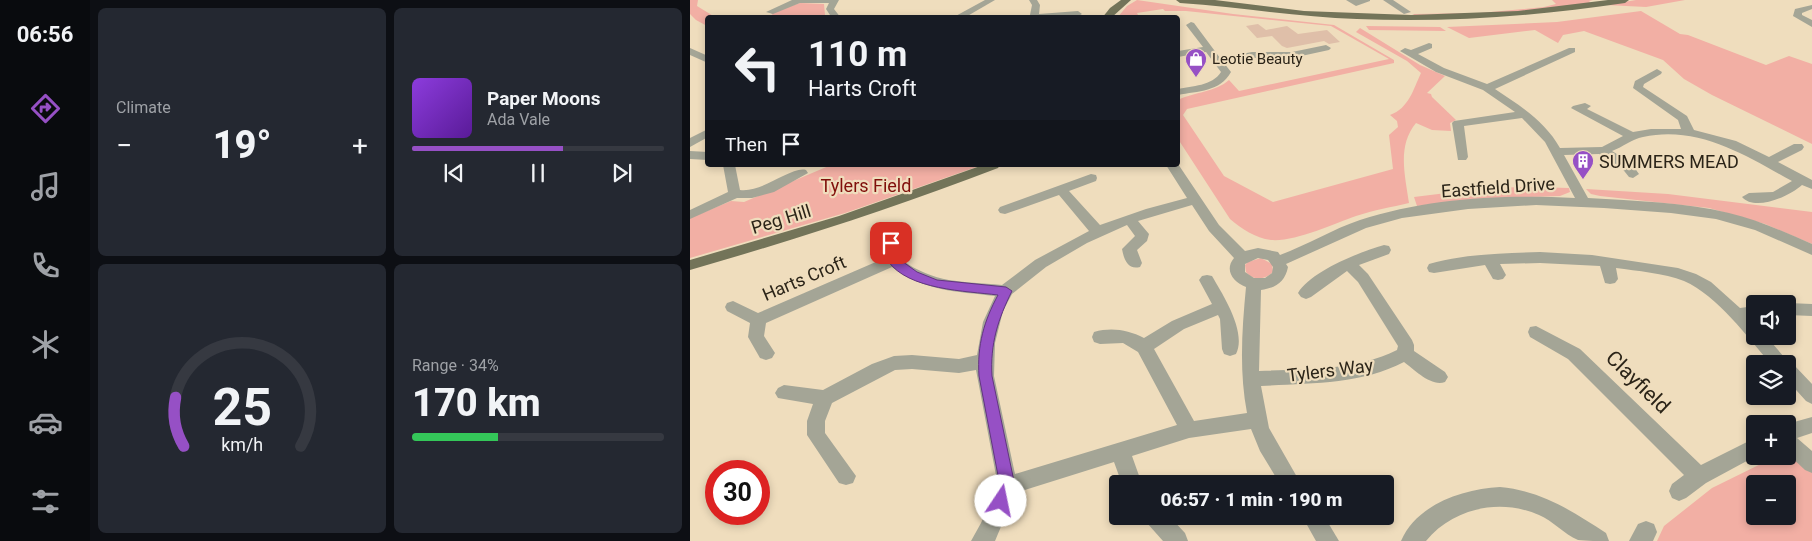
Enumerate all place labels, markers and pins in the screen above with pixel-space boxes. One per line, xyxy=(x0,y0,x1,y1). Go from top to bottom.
shop icon: Leotie Beauty xyxy=(1184,47,1208,78)
place label: Leotie Beauty xyxy=(1212,50,1303,68)
building icon: SUMMERS MEAD xyxy=(1571,149,1595,180)
place label: SUMMERS MEAD xyxy=(1599,151,1739,172)
pin xyxy=(870,222,912,264)

